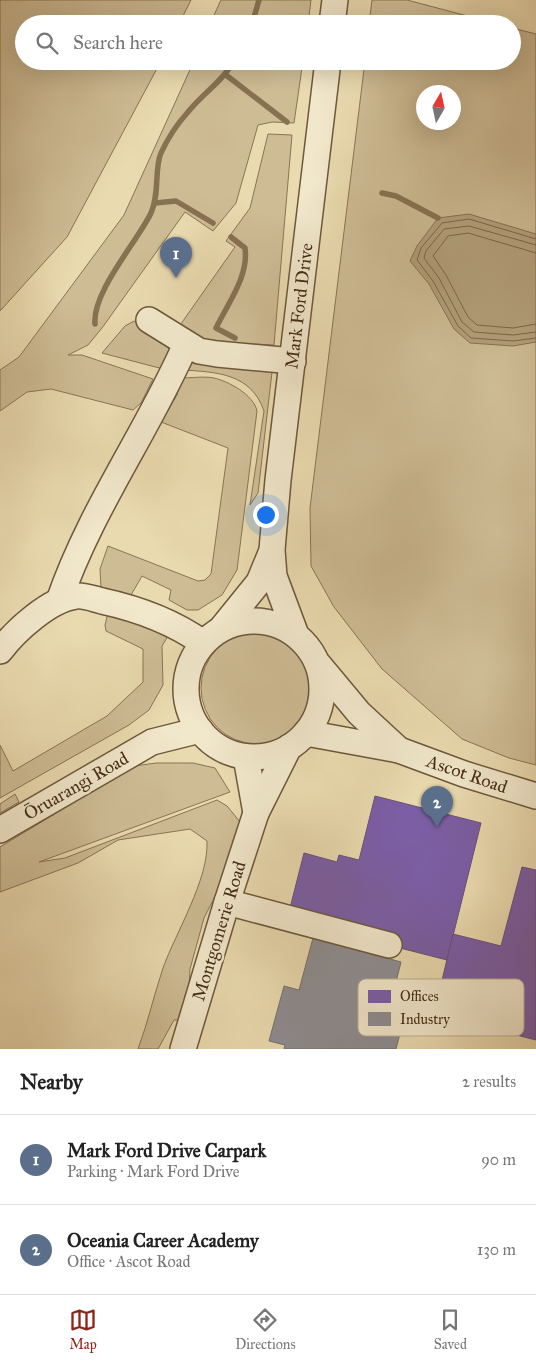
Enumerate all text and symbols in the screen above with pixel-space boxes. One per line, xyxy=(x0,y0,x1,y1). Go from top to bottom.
search box xyxy=(15,15,521,70)
icon: search xyxy=(33,29,61,57)
text: Search here xyxy=(73,31,163,54)
north arrow xyxy=(416,85,461,130)
pin: 1 xyxy=(160,237,192,278)
street label: Mark Ford Drive xyxy=(280,242,318,370)
your location xyxy=(253,502,279,528)
street label: Ōruarangi Road xyxy=(20,747,133,826)
street label: Ascot Road xyxy=(423,750,510,798)
pin: 2 xyxy=(421,786,453,827)
street label: Montgomerie Road xyxy=(187,858,252,1004)
legend xyxy=(358,979,524,1036)
text: Offices xyxy=(400,988,439,1005)
text: Industry xyxy=(400,1011,450,1028)
text: Nearby xyxy=(20,1069,83,1095)
text: 2 results xyxy=(462,1072,516,1091)
text: Mark Ford Drive Carpark xyxy=(67,1139,266,1162)
text: 1 xyxy=(33,1150,39,1169)
text: 90 m xyxy=(481,1150,516,1169)
text: Parking · Mark Ford Drive xyxy=(67,1162,239,1181)
text: Oceania Career Academy xyxy=(67,1229,259,1252)
text: 2 xyxy=(32,1240,40,1259)
text: 130 m xyxy=(477,1240,516,1259)
text: Office · Ascot Road xyxy=(67,1252,190,1271)
tab: Map xyxy=(69,1306,97,1353)
tab: Directions xyxy=(235,1306,296,1353)
tab: Saved xyxy=(434,1306,467,1353)

